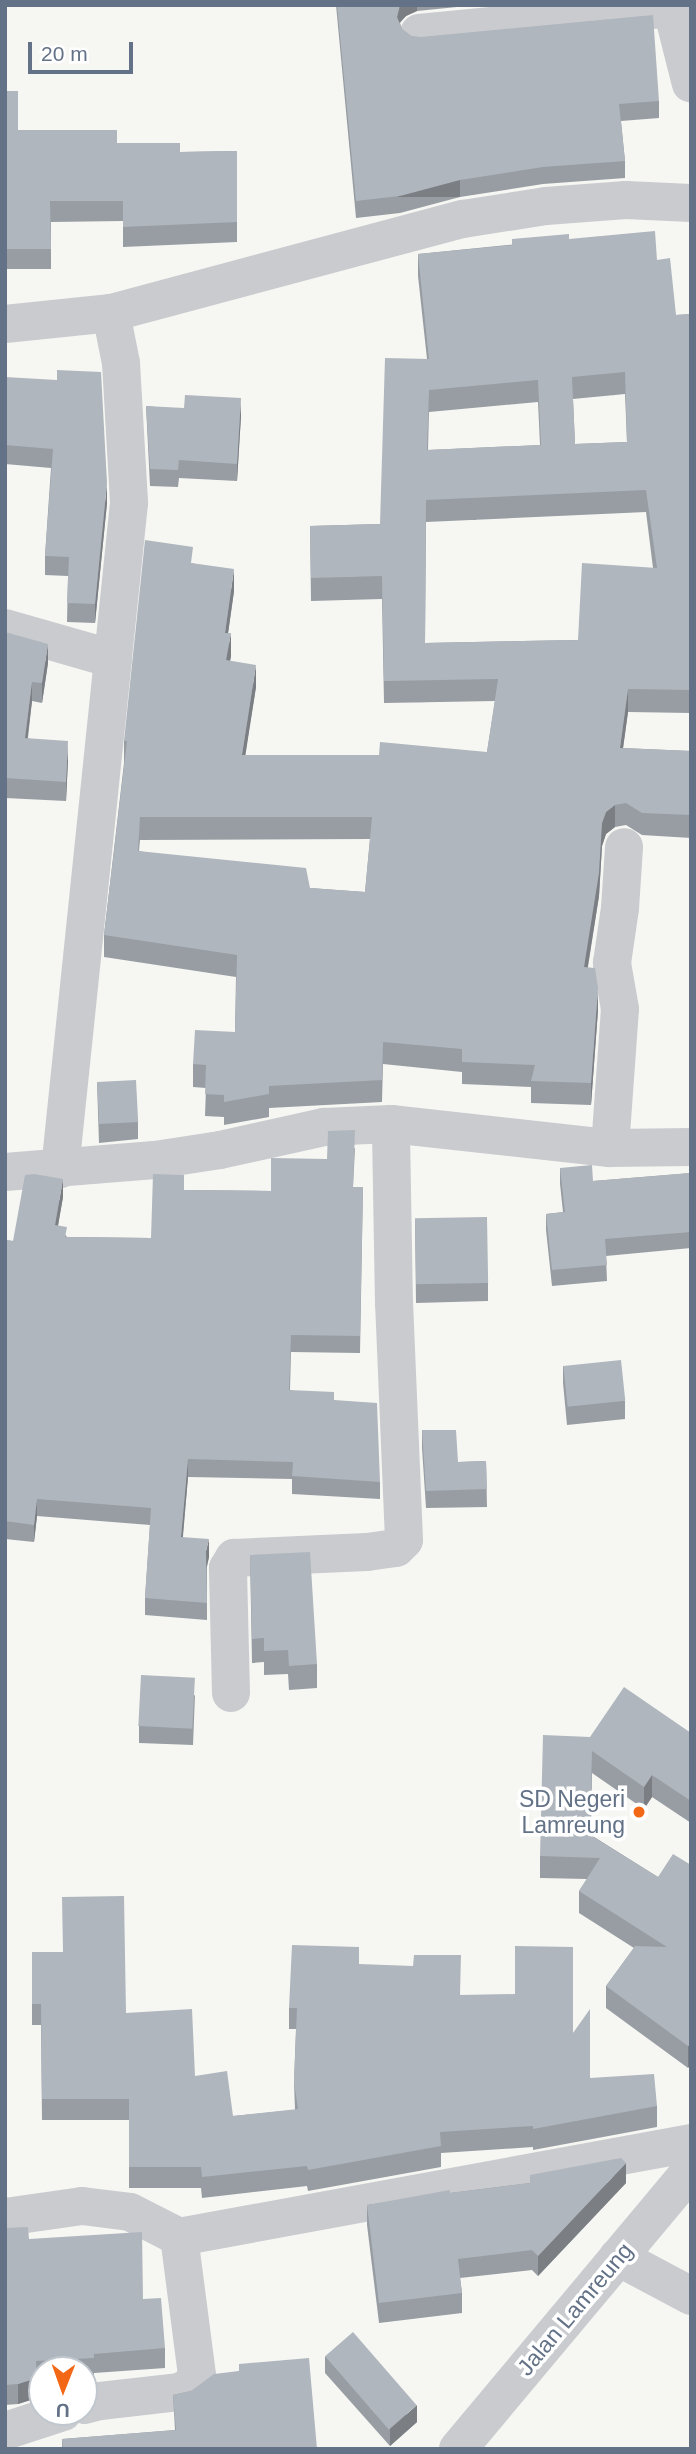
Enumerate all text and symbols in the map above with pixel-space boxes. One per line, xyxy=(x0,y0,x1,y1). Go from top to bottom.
scale bar xyxy=(32,28,136,72)
text: 20 m xyxy=(41,42,88,65)
place label: SD Negeri Lamreung xyxy=(519,1785,625,1839)
marker: SD Negeri Lamreung xyxy=(631,1804,647,1820)
street label: Jalan Lamreung xyxy=(511,2237,639,2381)
north arrow xyxy=(28,2356,98,2426)
text: U xyxy=(56,2400,70,2421)

